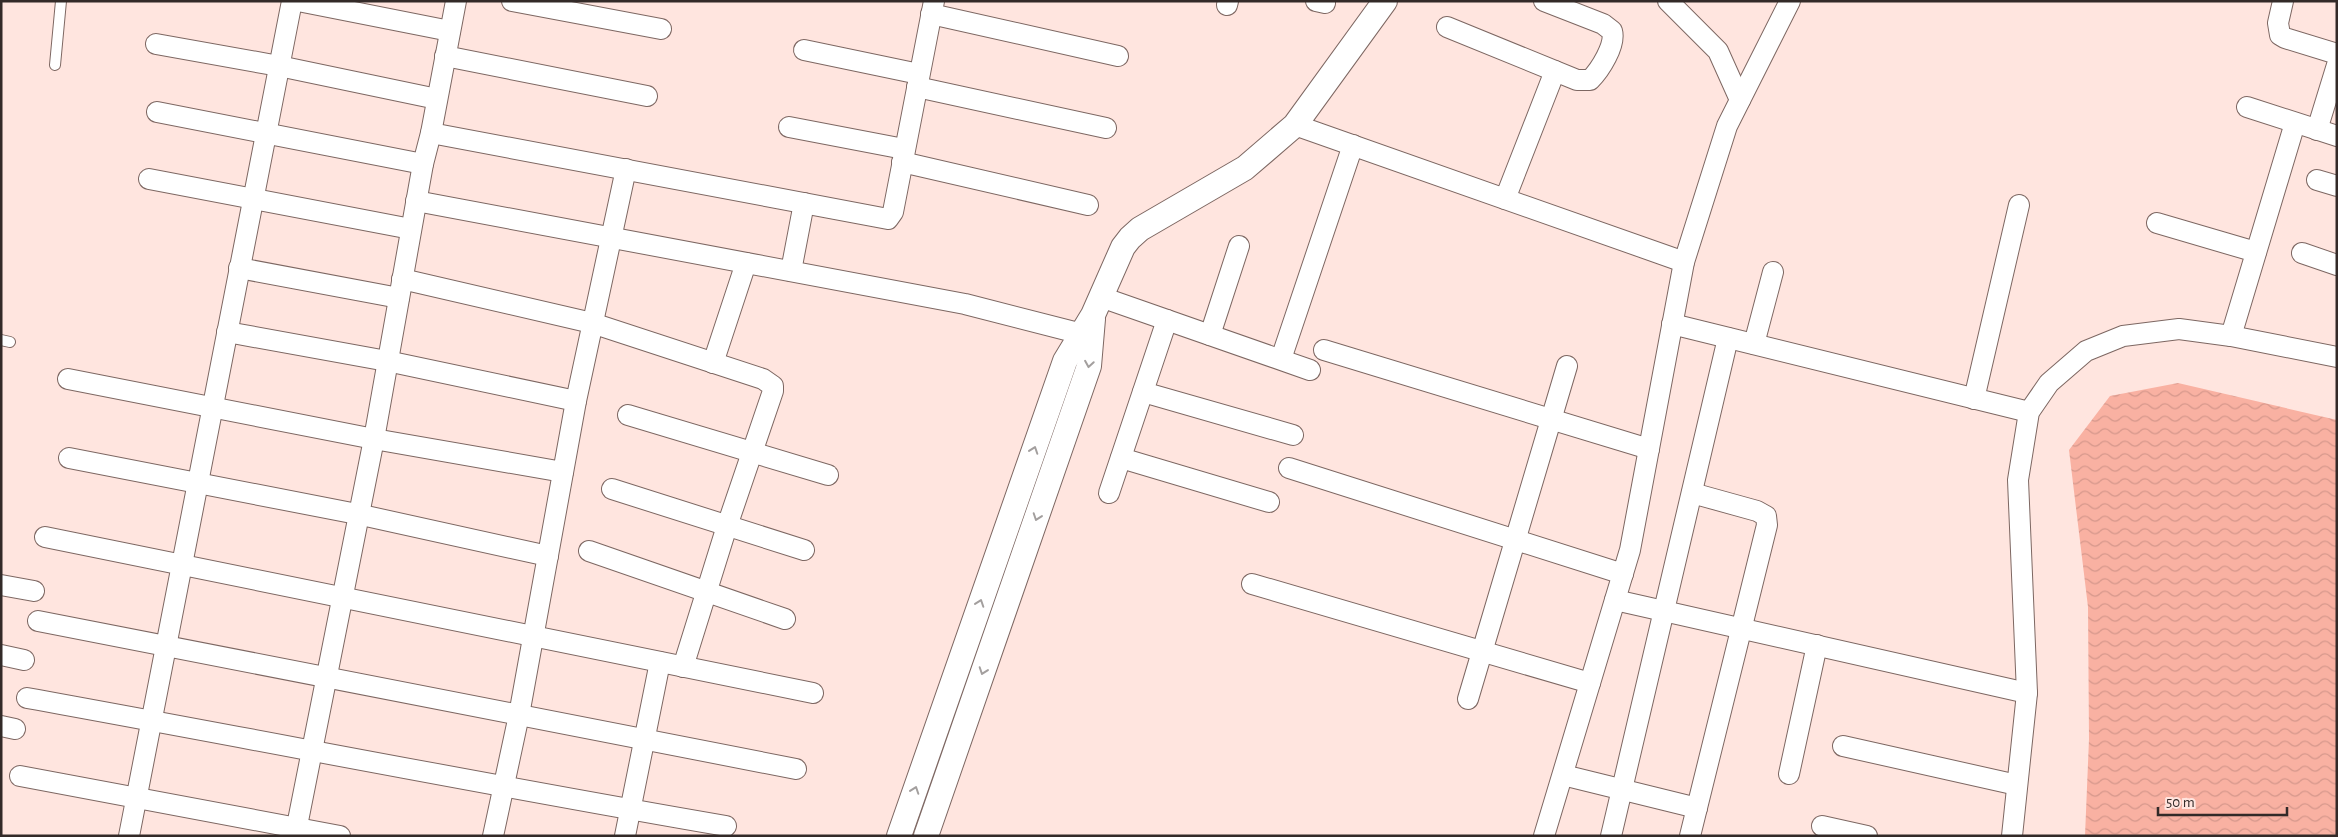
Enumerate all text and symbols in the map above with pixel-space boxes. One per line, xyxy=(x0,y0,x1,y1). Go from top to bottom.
one-way arrow xyxy=(1084,359,1094,368)
one-way arrow xyxy=(1028,446,1038,455)
one-way arrow xyxy=(1033,513,1043,521)
one-way arrow xyxy=(975,600,985,608)
one-way arrow xyxy=(979,666,989,675)
scale bar xyxy=(2158,784,2287,816)
one-way arrow xyxy=(909,786,919,794)
text: 50 m xyxy=(2166,795,2195,810)

